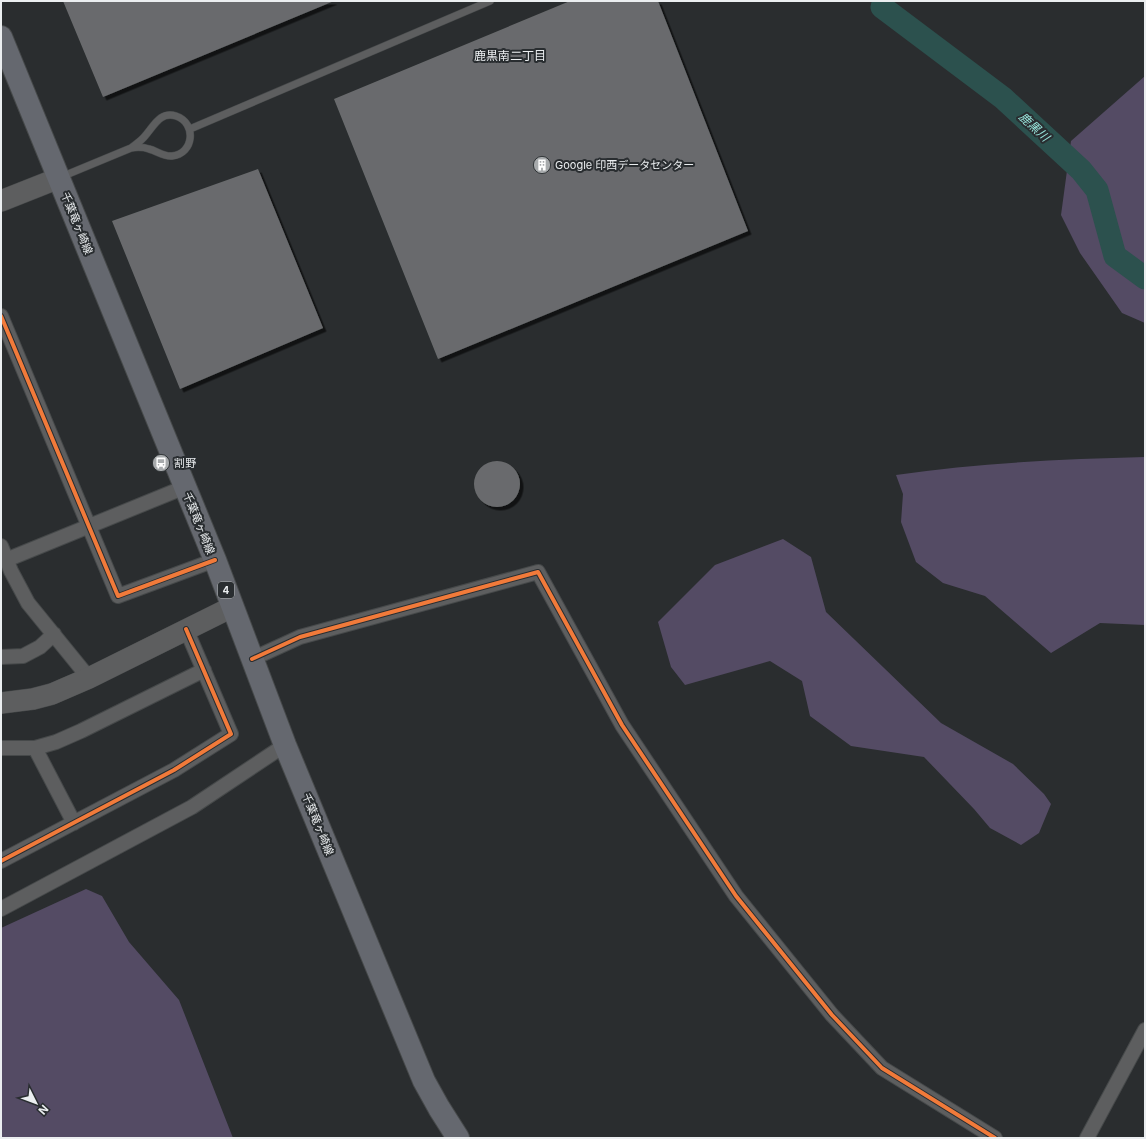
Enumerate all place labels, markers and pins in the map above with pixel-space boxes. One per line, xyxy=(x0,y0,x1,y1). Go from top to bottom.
building icon: Google 印西データセンター xyxy=(532,155,552,175)
place label: Google 印西データセンター xyxy=(555,158,694,172)
bus stop icon: 割野 xyxy=(151,453,171,473)
place label: 割野 xyxy=(174,456,196,470)

